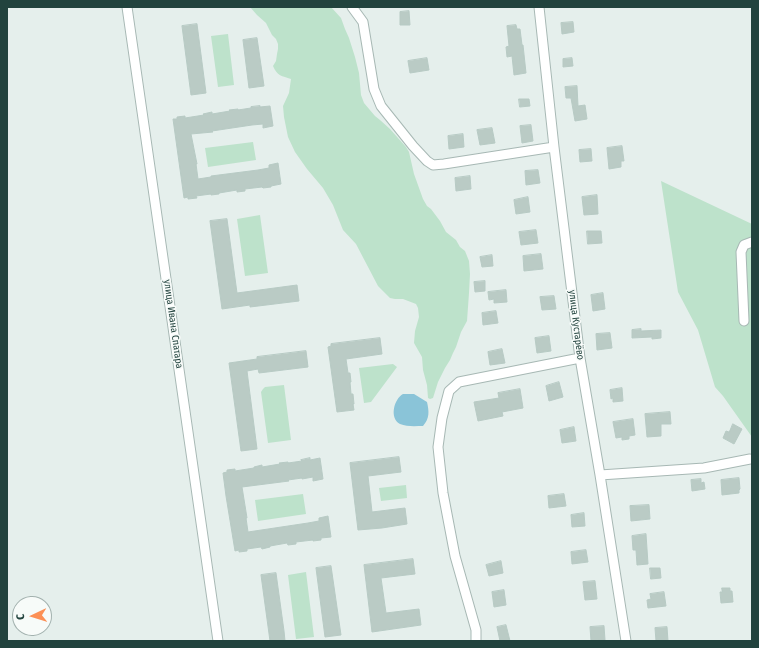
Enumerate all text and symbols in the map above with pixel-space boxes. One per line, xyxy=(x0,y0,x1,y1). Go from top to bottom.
street label: улица Ивана Спатара xyxy=(161,279,185,369)
street label: улица Кустарёво xyxy=(566,289,586,361)
north arrow xyxy=(12,596,52,636)
text: С xyxy=(14,613,27,620)

